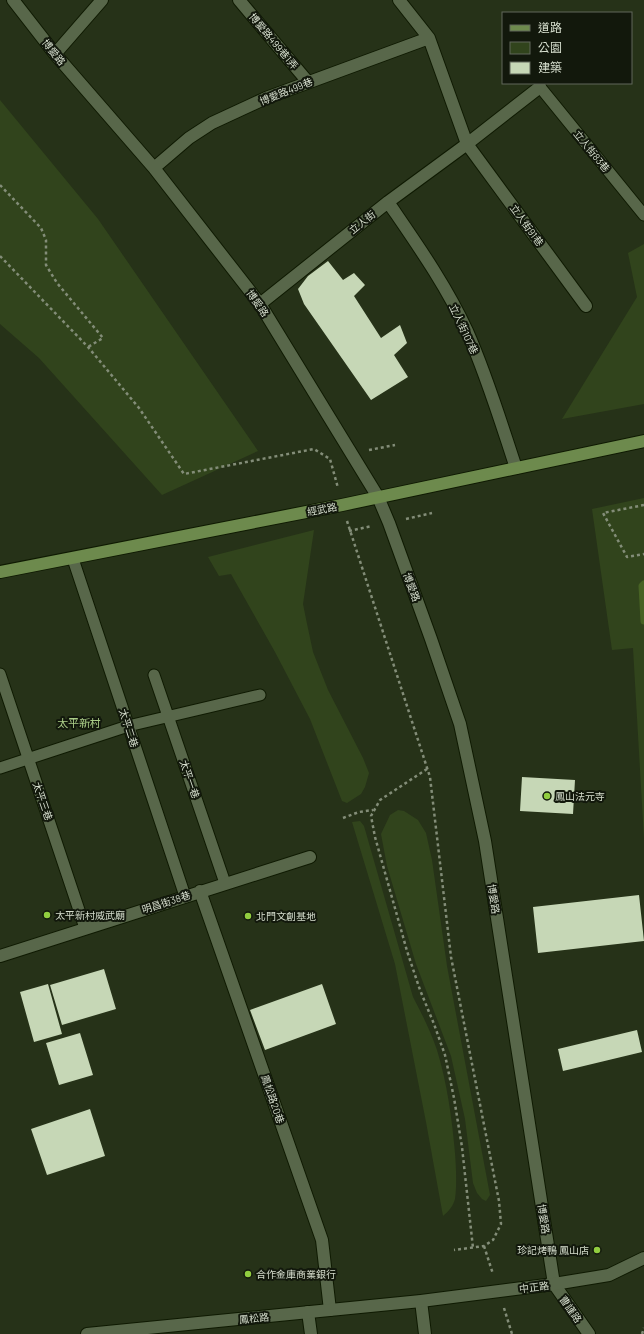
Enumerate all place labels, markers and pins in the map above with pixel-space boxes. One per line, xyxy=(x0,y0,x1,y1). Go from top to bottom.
place label: 鳳山法元寺 xyxy=(555,790,605,802)
marker: 鳳山法元寺 xyxy=(542,791,552,801)
place label: 太平新村威武廟 xyxy=(55,909,125,921)
marker: 太平新村威武廟 xyxy=(42,910,52,920)
place label: 北門文創基地 xyxy=(256,910,316,922)
marker: 北門文創基地 xyxy=(243,911,253,921)
place label: 珍記烤鴨 鳳山店 xyxy=(517,1244,589,1256)
marker: 珍記烤鴨 鳳山店 xyxy=(592,1245,602,1255)
place label: 合作金庫商業銀行 xyxy=(256,1268,336,1280)
marker: 合作金庫商業銀行 xyxy=(243,1269,253,1279)

